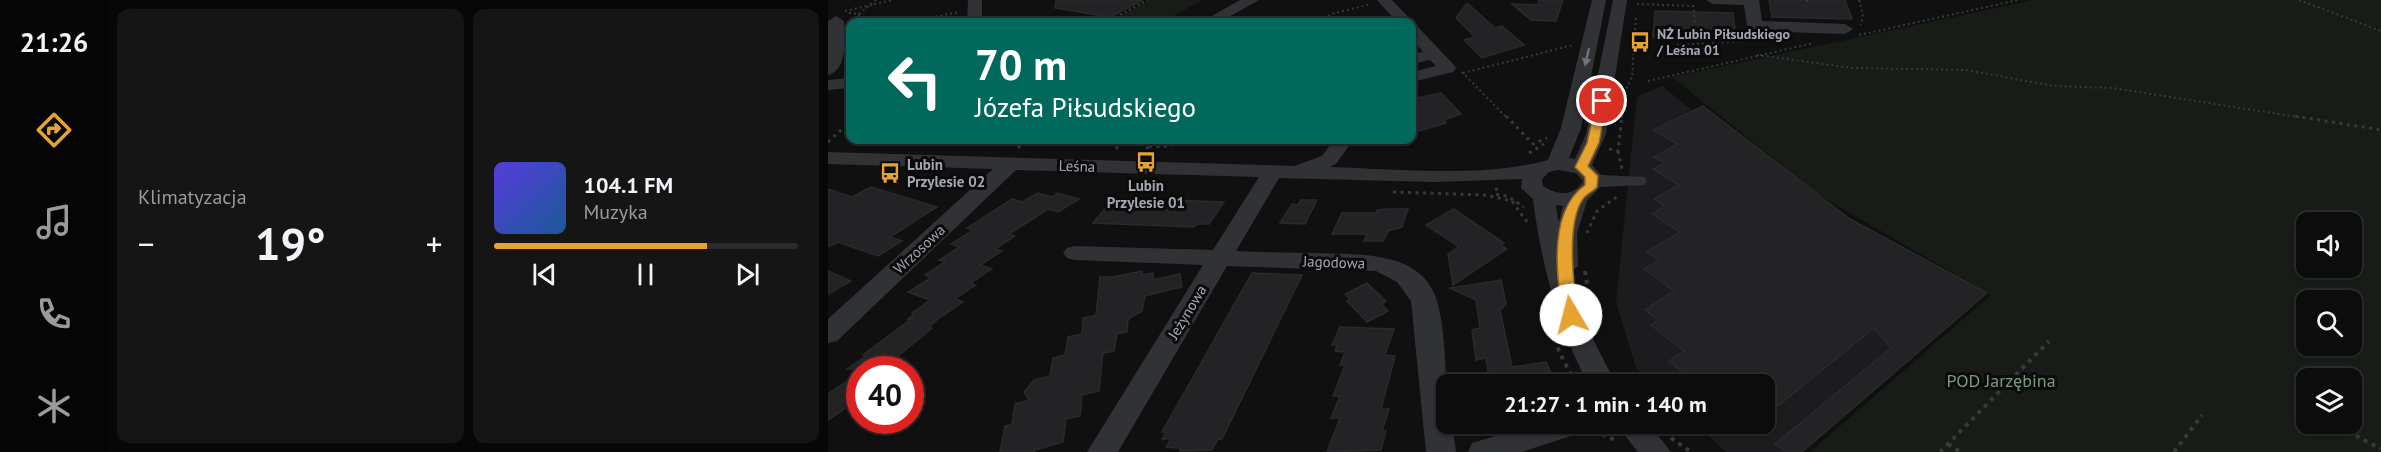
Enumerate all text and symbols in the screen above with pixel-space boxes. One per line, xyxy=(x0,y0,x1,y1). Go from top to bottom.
text: 21:26 xyxy=(20,25,88,59)
place label: NŻ Lubin Piłsudskiego / Leśna 01 xyxy=(1656,25,1790,59)
bus stop icon: NŻ Lubin Piłsudskiego / Leśna 01 xyxy=(1628,30,1652,54)
text: 70 m xyxy=(975,37,1067,92)
icon: left xyxy=(876,42,954,120)
one-way arrow xyxy=(1581,48,1591,66)
pin xyxy=(1576,75,1627,126)
icon: arrive xyxy=(1585,84,1618,117)
text: Józefa Piłsudskiego xyxy=(975,90,1196,124)
icon: directions xyxy=(33,109,75,151)
bus stop icon: Lubin Przylesie 01 xyxy=(1134,150,1158,174)
place label: Lubin Przylesie 02 xyxy=(907,155,985,191)
street label: Leśna xyxy=(1058,156,1096,176)
bus stop icon: Lubin Przylesie 02 xyxy=(878,161,902,185)
text: 104.1 FM xyxy=(584,171,673,199)
place label: Lubin Przylesie 01 xyxy=(1107,176,1185,212)
text: Klimatyzacja xyxy=(138,184,247,210)
text: Muzyka xyxy=(584,199,648,225)
icon: music xyxy=(33,201,75,243)
map controls xyxy=(2296,212,2362,434)
button: sound xyxy=(2296,212,2362,278)
text: 19° xyxy=(255,214,326,272)
street label: Wrzosowa xyxy=(889,220,949,278)
text: − xyxy=(138,222,155,265)
text: + xyxy=(426,222,442,265)
street label: Jagodowa xyxy=(1302,251,1365,273)
icon: previous xyxy=(528,258,561,291)
icon: pause xyxy=(629,258,662,291)
icon: next xyxy=(731,258,764,291)
street label: Jeżynowa xyxy=(1163,281,1211,343)
position arrow xyxy=(1539,283,1603,347)
button: search xyxy=(2296,290,2362,356)
icon: phone xyxy=(33,293,75,335)
speed limit sign: 40 xyxy=(846,356,924,434)
button: layers xyxy=(2296,368,2362,434)
park label: POD Jarzębina xyxy=(1946,369,2056,392)
icon: climate xyxy=(33,385,75,427)
text: 21:27 · 1 min · 140 m xyxy=(1504,390,1707,418)

